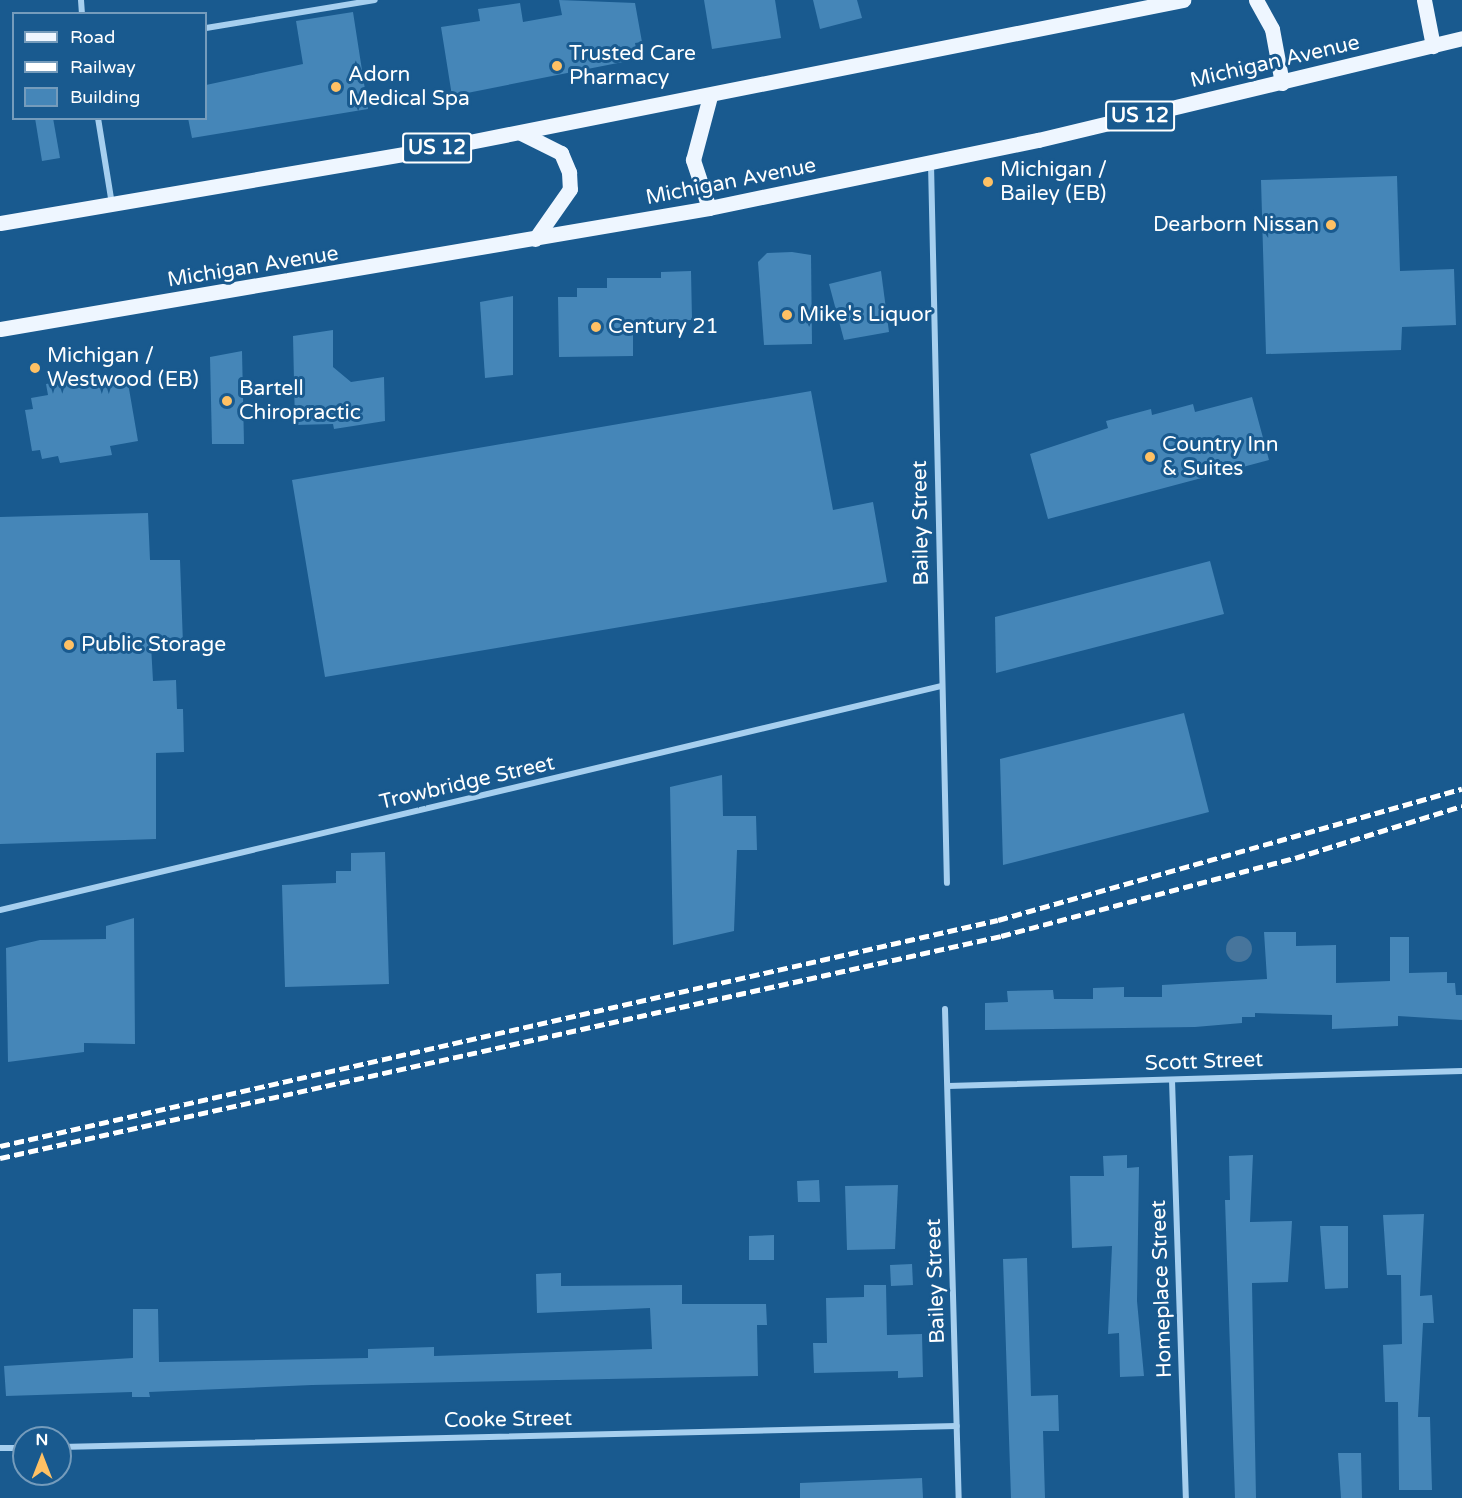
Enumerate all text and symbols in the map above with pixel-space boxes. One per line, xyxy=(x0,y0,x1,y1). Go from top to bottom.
legend xyxy=(12,12,207,120)
text: Road xyxy=(70,26,115,48)
street label: Michigan Avenue xyxy=(1188,30,1362,94)
place label: Trusted Care Pharmacy xyxy=(569,41,696,91)
text: Railway xyxy=(70,56,136,78)
marker: Trusted Care Pharmacy xyxy=(550,59,564,73)
place label: Adorn Medical Spa xyxy=(348,62,470,112)
marker: Adorn Medical Spa xyxy=(329,80,343,94)
text: Building xyxy=(70,86,140,108)
road number: US 12 xyxy=(1104,99,1176,133)
road number: US 12 xyxy=(401,131,473,165)
street label: Michigan Avenue xyxy=(644,153,818,211)
place label: Michigan / Bailey (EB) xyxy=(1000,157,1107,207)
marker: Michigan / Bailey (EB) xyxy=(981,175,995,189)
place label: Dearborn Nissan xyxy=(1153,212,1319,238)
marker: Dearborn Nissan xyxy=(1324,218,1338,232)
street label: Michigan Avenue xyxy=(166,241,340,293)
place label: Mike's Liquor xyxy=(799,302,932,328)
marker: Mike's Liquor xyxy=(780,308,794,322)
place label: Century 21 xyxy=(608,314,719,340)
marker: Century 21 xyxy=(589,320,603,334)
place label: Michigan / Westwood (EB) xyxy=(47,343,199,393)
marker: Michigan / Westwood (EB) xyxy=(28,361,42,375)
place label: Bartell Chiropractic xyxy=(239,376,361,426)
marker: Bartell Chiropractic xyxy=(220,394,234,408)
place label: Country Inn & Suites xyxy=(1162,432,1279,482)
marker: Country Inn & Suites xyxy=(1143,450,1157,464)
street label: Bailey Street xyxy=(907,460,935,586)
place label: Public Storage xyxy=(81,632,226,658)
marker: Public Storage xyxy=(62,638,76,652)
street label: Trowbridge Street xyxy=(377,751,557,815)
street label: Scott Street xyxy=(1144,1047,1264,1077)
street label: Homeplace Street xyxy=(1146,1199,1178,1379)
street label: Bailey Street xyxy=(921,1218,951,1344)
street label: Cooke Street xyxy=(444,1406,572,1434)
north arrow xyxy=(12,1426,72,1486)
text: N xyxy=(36,1430,48,1450)

